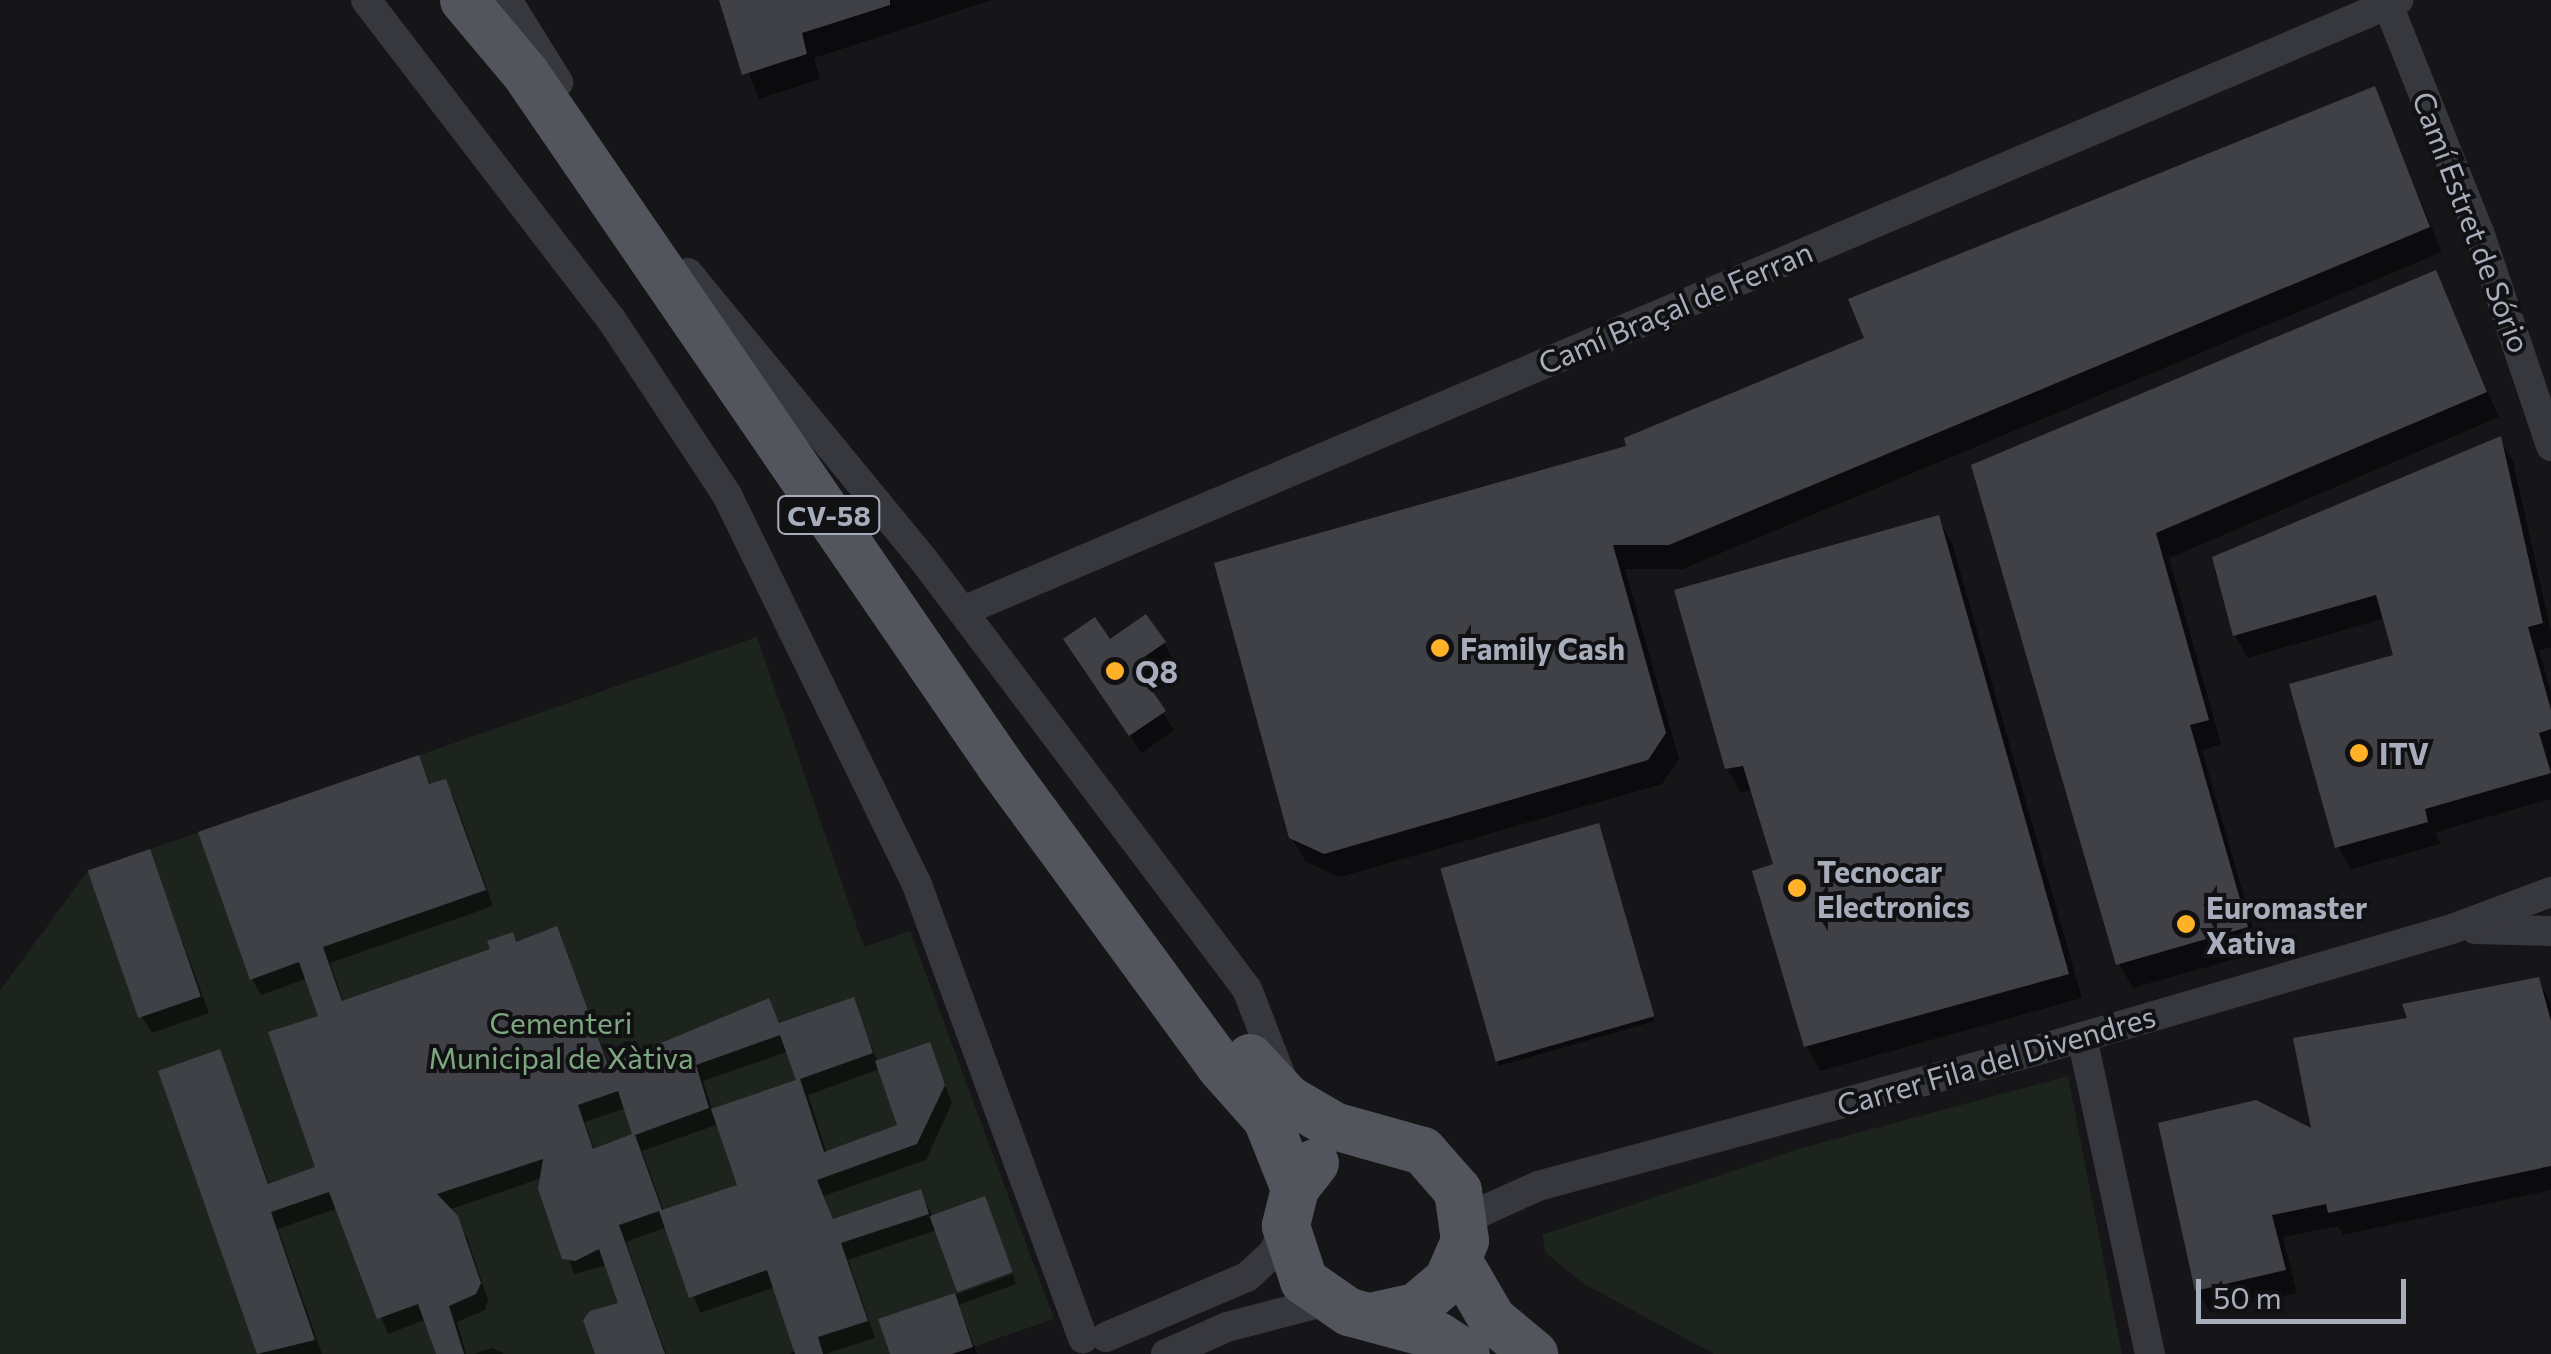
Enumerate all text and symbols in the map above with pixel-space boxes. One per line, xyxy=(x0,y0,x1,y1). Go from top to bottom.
street label: Camí Estret de Sório xyxy=(2406,86,2538,358)
street label: Camí Braçal de Ferran xyxy=(1533,233,1817,381)
road number: CV-58 xyxy=(776,492,882,538)
place label: Family Cash xyxy=(1460,630,1625,666)
marker: Family Cash xyxy=(1429,637,1451,659)
place label: Q8 xyxy=(1135,653,1178,689)
marker: Q8 xyxy=(1104,660,1126,682)
place label: ITV xyxy=(2379,735,2429,771)
marker: ITV xyxy=(2348,742,2370,764)
place label: Tecnocar Electronics xyxy=(1817,853,1970,924)
marker: Tecnocar Electronics xyxy=(1786,877,1808,899)
place label: Euromaster Xativa xyxy=(2206,889,2367,960)
marker: Euromaster Xativa xyxy=(2175,913,2197,935)
street label: Carrer Fila del Divendres xyxy=(1833,997,2159,1123)
park label: Cementeri Municipal de Xàtiva xyxy=(428,1004,694,1074)
scale bar xyxy=(2201,1259,2411,1321)
text: 50 m xyxy=(2213,1278,2282,1315)

